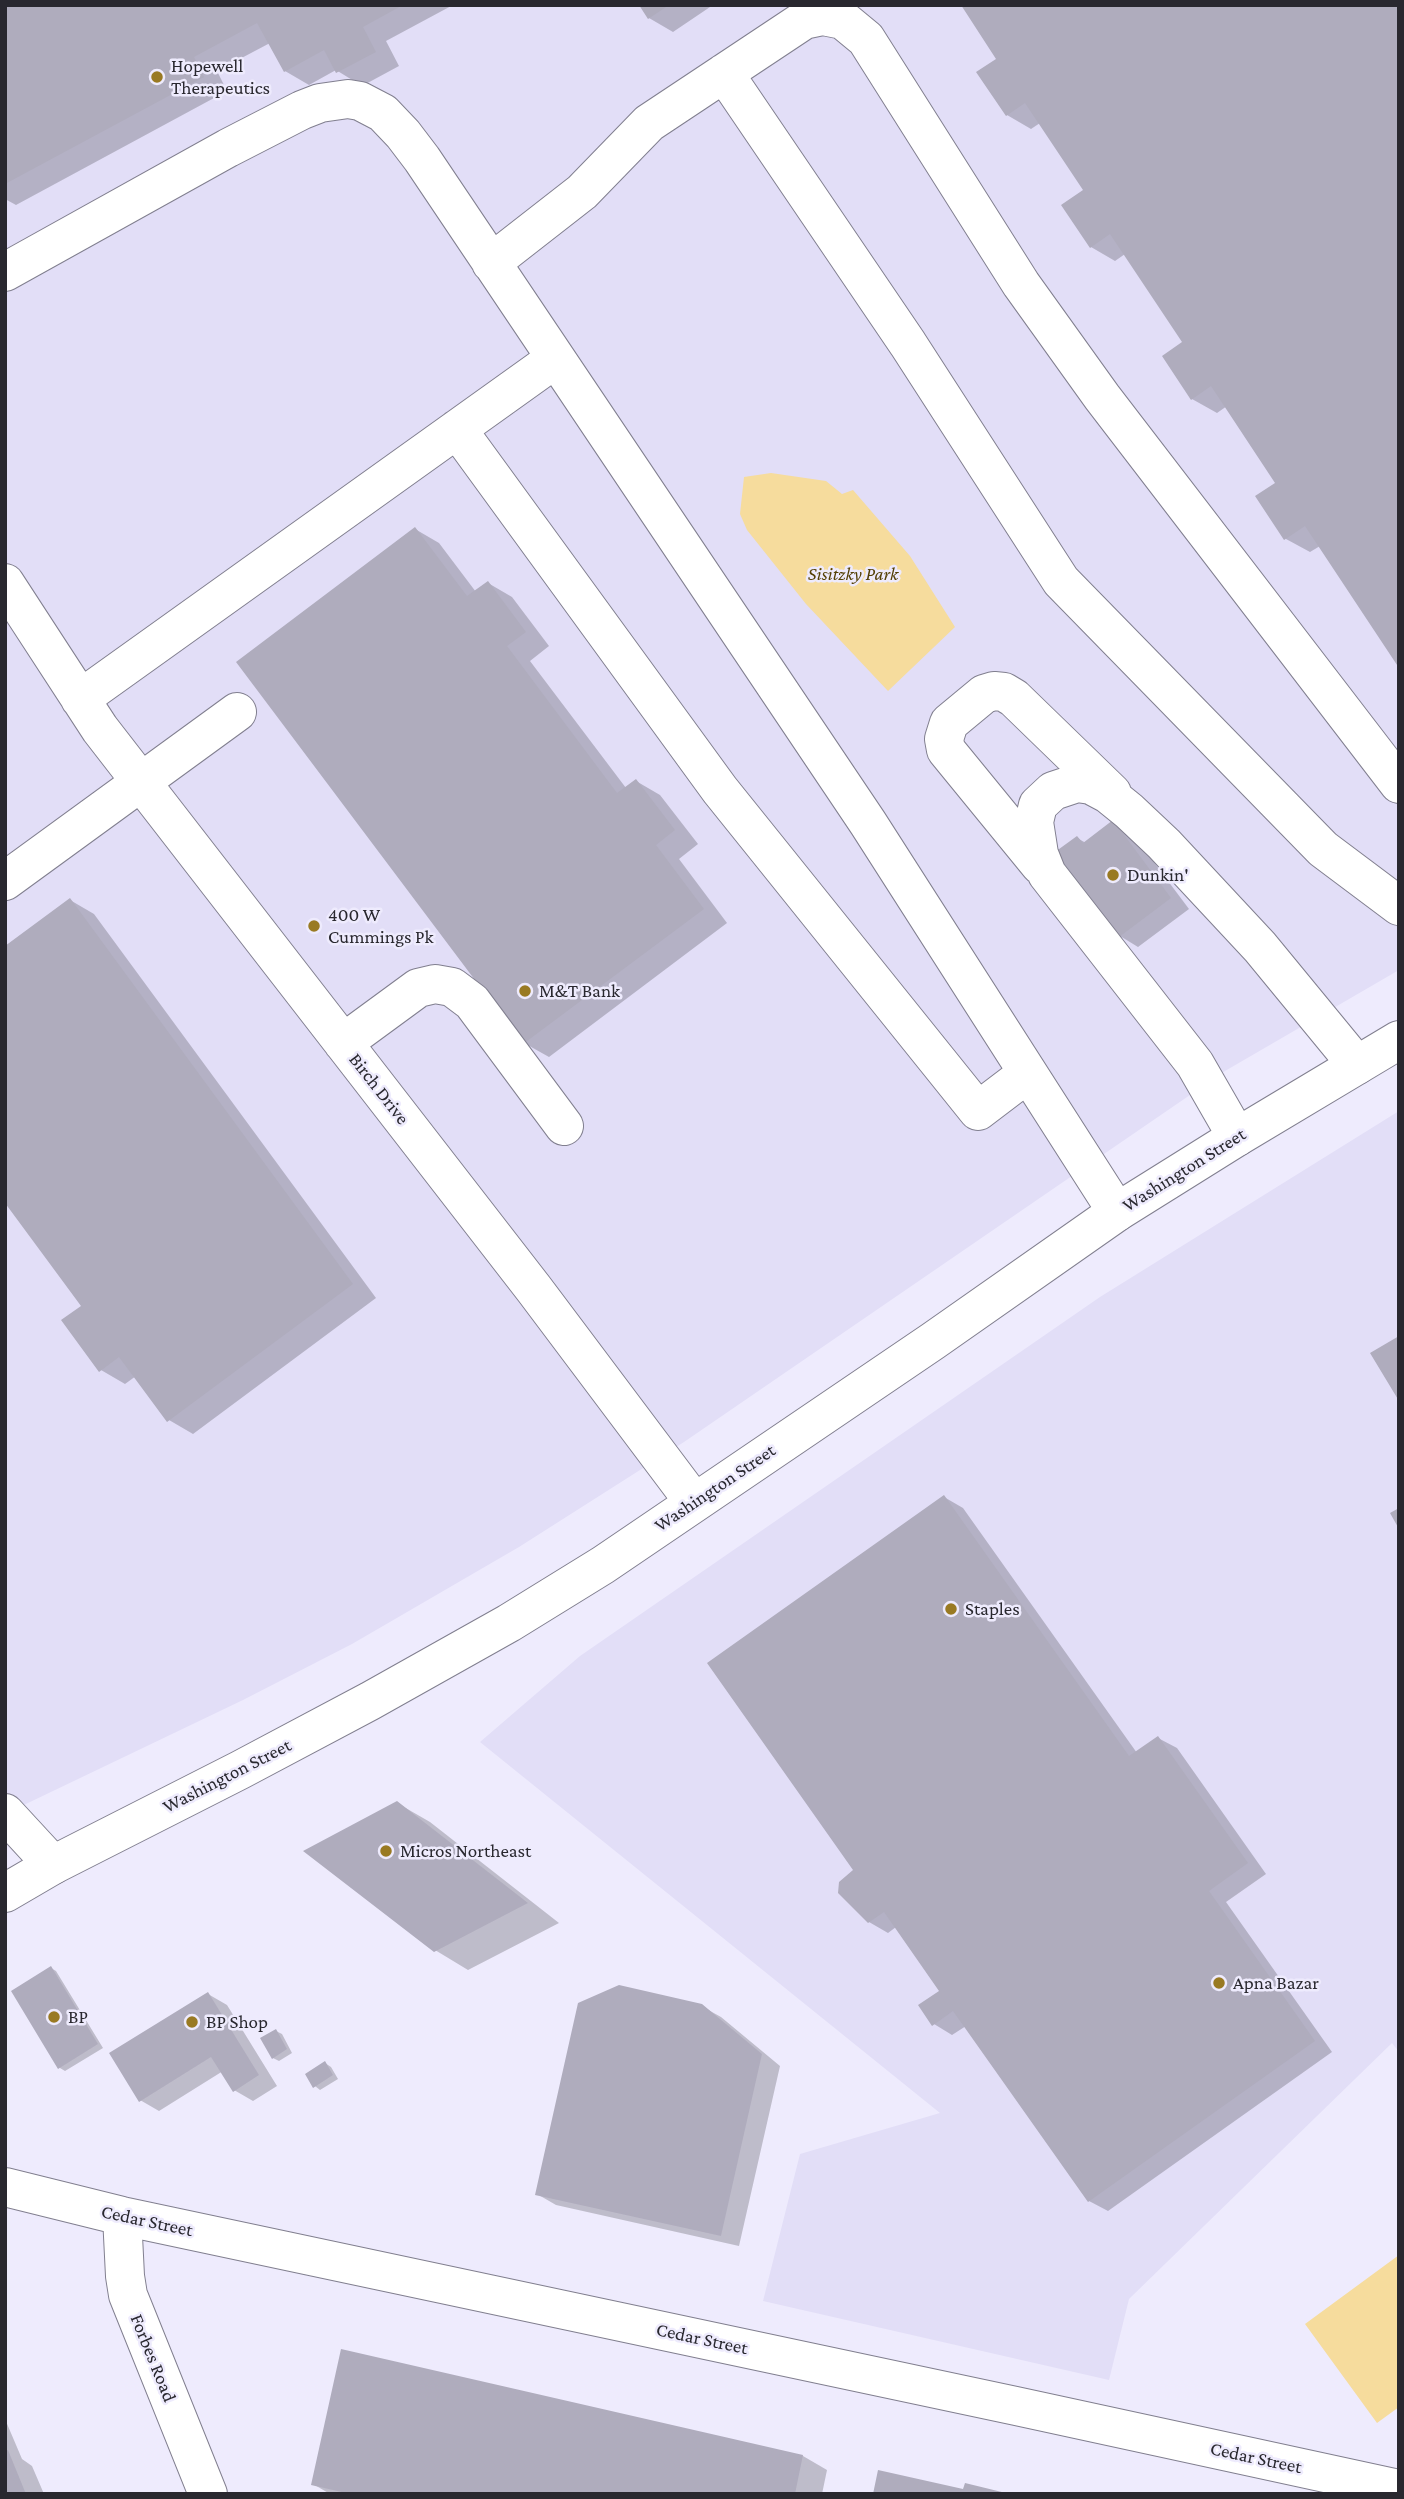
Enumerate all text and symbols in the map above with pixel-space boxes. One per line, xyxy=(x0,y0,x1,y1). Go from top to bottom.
place label: Hopewell Therapeutics xyxy=(171,55,270,99)
marker: Hopewell Therapeutics xyxy=(149,69,165,85)
park label: Sisitzky Park xyxy=(808,563,898,585)
place label: Dunkin' xyxy=(1127,864,1189,886)
marker: Dunkin' xyxy=(1105,867,1121,883)
place label: 400 W Cummings Pk xyxy=(328,904,434,948)
marker: 400 W Cummings Pk xyxy=(306,918,322,934)
place label: M&T Bank xyxy=(539,980,620,1002)
marker: M&T Bank xyxy=(517,983,533,999)
street label: Birch Drive xyxy=(344,1049,414,1129)
street label: Washington Street xyxy=(1118,1123,1250,1217)
street label: Washington Street xyxy=(650,1439,780,1537)
place label: Staples xyxy=(965,1598,1020,1620)
marker: Staples xyxy=(943,1601,959,1617)
street label: Washington Street xyxy=(159,1734,295,1818)
place label: Micros Northeast xyxy=(400,1840,531,1862)
marker: Micros Northeast xyxy=(378,1843,394,1859)
place label: Apna Bazar xyxy=(1233,1972,1319,1994)
marker: Apna Bazar xyxy=(1211,1975,1227,1991)
place label: BP xyxy=(68,2006,88,2028)
marker: BP xyxy=(46,2009,62,2025)
place label: BP Shop xyxy=(206,2011,268,2033)
marker: BP Shop xyxy=(184,2014,200,2030)
street label: Cedar Street xyxy=(99,2200,195,2242)
street label: Forbes Road xyxy=(125,2311,181,2405)
street label: Cedar Street xyxy=(654,2318,750,2360)
street label: Cedar Street xyxy=(1208,2437,1304,2479)

